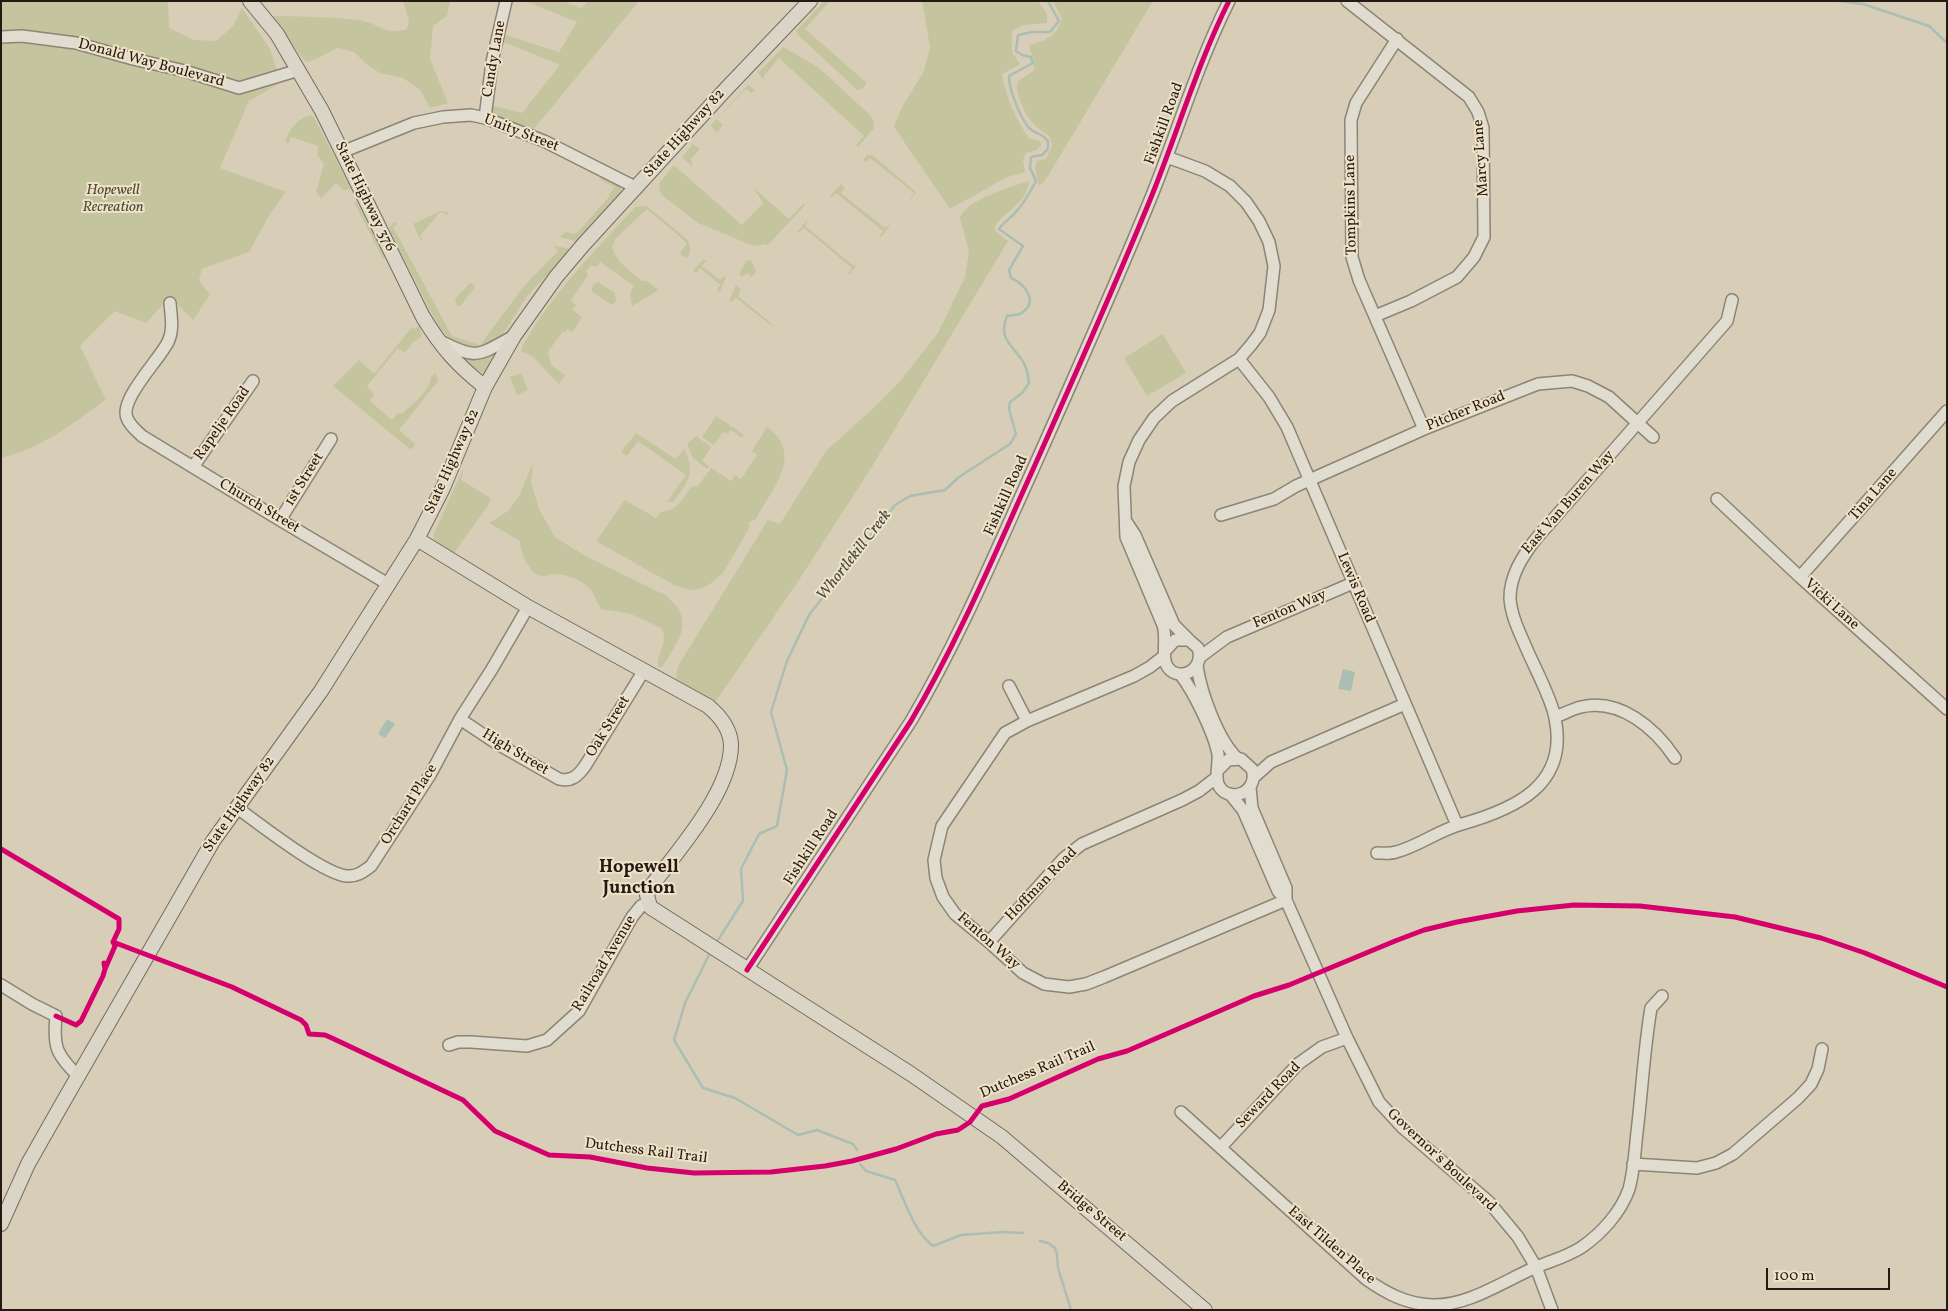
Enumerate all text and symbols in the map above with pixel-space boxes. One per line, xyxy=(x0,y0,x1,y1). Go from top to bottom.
street label: Candy Lane xyxy=(479,19,511,99)
street label: Donald Way Boulevard xyxy=(76,36,226,92)
street label: Fishkill Road xyxy=(1142,80,1188,168)
street label: State Highway 82 xyxy=(640,86,730,182)
street label: Unity Street xyxy=(481,111,561,157)
street label: Marcy Lane xyxy=(1470,119,1494,197)
street label: State Highway 376 xyxy=(330,139,398,255)
street label: Tompkins Lane xyxy=(1342,155,1362,255)
park label: Hopewell Recreation xyxy=(82,182,144,217)
street label: Rapelje Road xyxy=(191,384,255,464)
street label: Pitcher Road xyxy=(1424,388,1508,436)
street label: State Highway 82 xyxy=(422,407,484,517)
street label: East Van Buren Way xyxy=(1519,447,1619,559)
street label: 1st Street xyxy=(282,450,328,510)
street label: Fishkill Road xyxy=(981,453,1033,539)
street label: Tina Lane xyxy=(1846,465,1902,525)
street label: Church Street xyxy=(215,476,303,538)
water label: Whortlekill Creek xyxy=(814,507,896,605)
street label: Lewis Road xyxy=(1332,550,1378,626)
street label: Vicki Lane xyxy=(1800,576,1862,634)
street label: Fenton Way xyxy=(1251,586,1329,634)
street label: Oak Street xyxy=(583,693,635,761)
street label: High Street xyxy=(478,726,552,780)
street label: State Highway 82 xyxy=(200,753,280,857)
street label: Orchard Place xyxy=(378,761,442,849)
street label: Fishkill Road xyxy=(781,807,843,889)
street label: Hoffman Road xyxy=(1002,844,1082,926)
district label: Hopewell Junction xyxy=(599,858,679,901)
street label: Fenton Way xyxy=(953,910,1023,974)
street label: Railroad Avenue xyxy=(569,913,641,1015)
street label: Dutchess Rail Trail xyxy=(978,1039,1098,1103)
street label: Seward Road xyxy=(1233,1059,1305,1133)
street label: Governor's Boulevard xyxy=(1383,1106,1499,1216)
street label: Dutchess Rail Trail xyxy=(584,1136,708,1168)
street label: Bridge Street xyxy=(1052,1178,1130,1246)
street label: East Tilden Place xyxy=(1284,1203,1378,1289)
scale bar xyxy=(1768,1258,1892,1290)
text: 100 m xyxy=(1774,1266,1814,1287)

